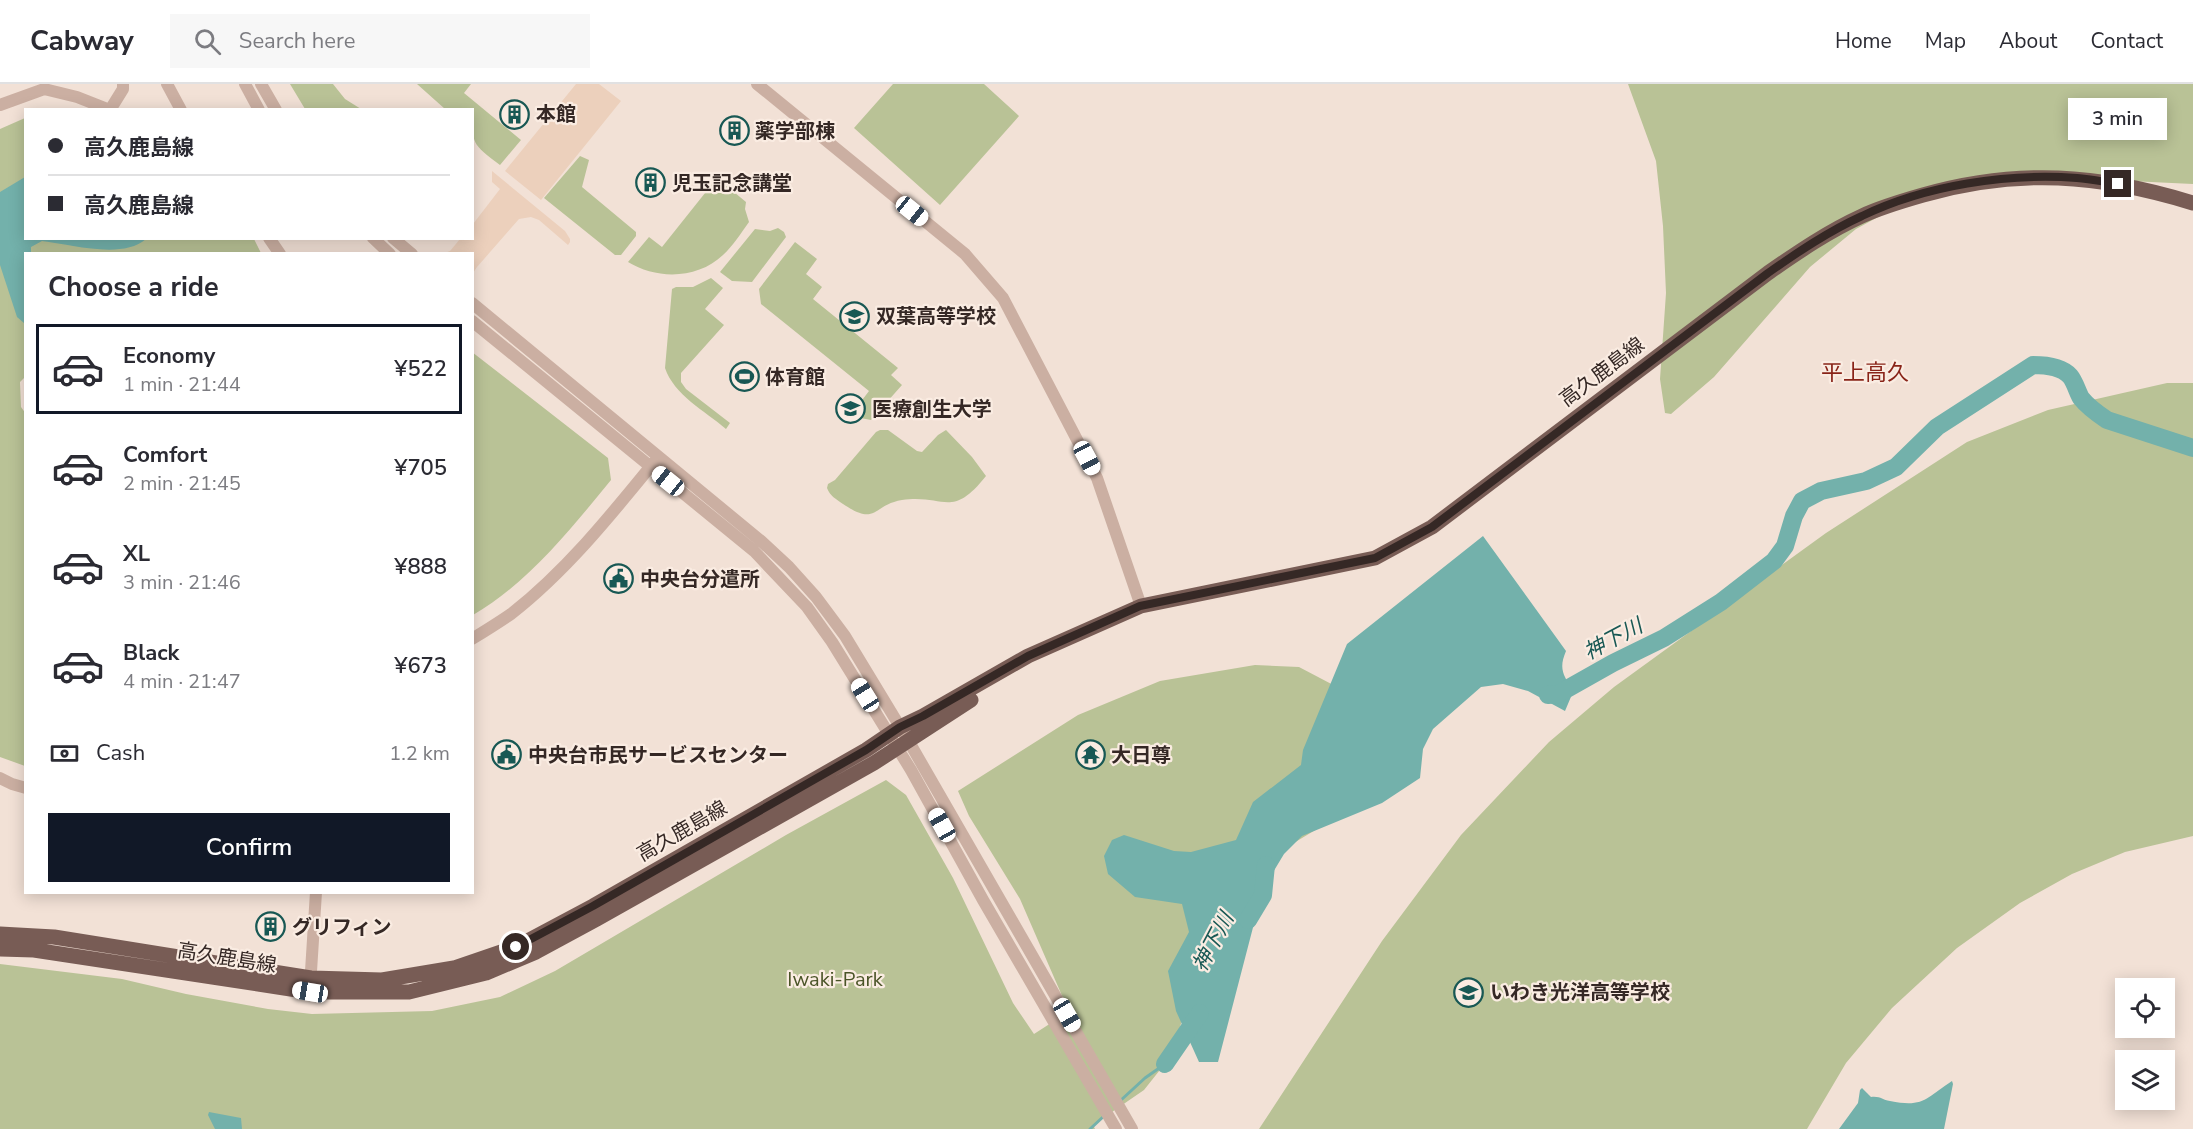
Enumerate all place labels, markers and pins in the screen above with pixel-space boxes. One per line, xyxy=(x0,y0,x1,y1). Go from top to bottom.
building icon: 本館 xyxy=(499,98,531,130)
place label: 本館 xyxy=(536,101,576,128)
building icon: 薬学部棟 xyxy=(718,115,750,147)
place label: 薬学部棟 xyxy=(755,118,835,145)
building icon: 児玉記念講堂 xyxy=(635,167,667,199)
place label: 児玉記念講堂 xyxy=(672,170,792,197)
school or university icon: 双葉高等学校 xyxy=(839,300,871,332)
place label: 双葉高等学校 xyxy=(876,303,996,330)
sports icon: 体育館 xyxy=(728,361,760,393)
place label: 体育館 xyxy=(765,364,825,391)
school or university icon: 医療創生大学 xyxy=(835,393,867,425)
place label: 医療創生大学 xyxy=(872,396,992,423)
public building icon: 中央台分遣所 xyxy=(603,563,635,595)
place label: 中央台分遣所 xyxy=(640,566,760,593)
public building icon: 中央台市民サービスセンター xyxy=(491,739,523,771)
temple icon: 大日尊 xyxy=(1074,739,1106,771)
place label: 中央台市民サービスセンター xyxy=(528,742,788,769)
place label: 大日尊 xyxy=(1111,742,1171,769)
building icon: グリフィン xyxy=(255,911,287,943)
place label: グリフィン xyxy=(292,914,392,941)
school or university icon: いわき光洋高等学校 xyxy=(1453,976,1485,1008)
place label: いわき光洋高等学校 xyxy=(1490,979,1670,1006)

